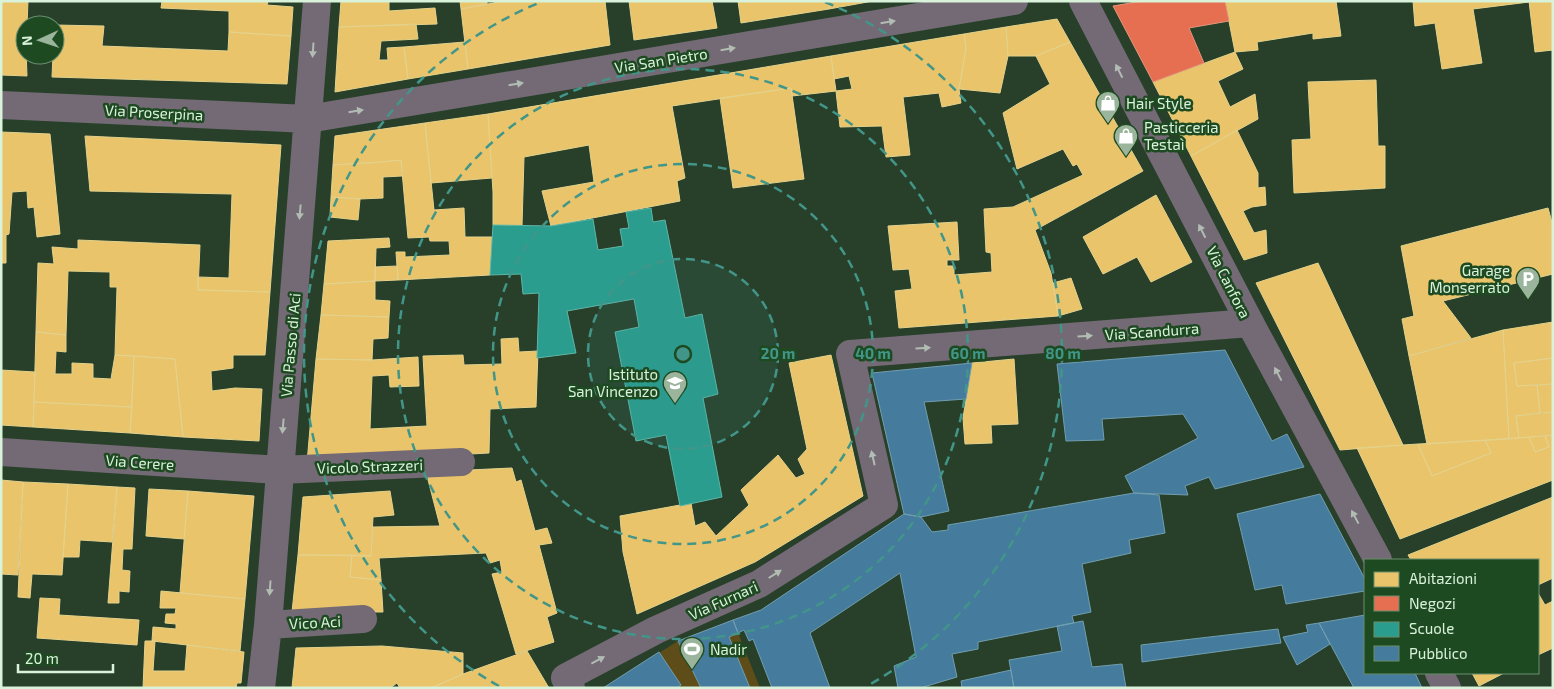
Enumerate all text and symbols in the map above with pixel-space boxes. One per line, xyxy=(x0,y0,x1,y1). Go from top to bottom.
north arrow xyxy=(15,15,65,65)
one-way arrow xyxy=(881,18,897,26)
text: N xyxy=(18,35,35,46)
one-way arrow xyxy=(309,42,317,58)
street label: Via San Pietro xyxy=(613,44,709,76)
one-way arrow xyxy=(720,44,736,52)
one-way arrow xyxy=(1115,64,1123,78)
one-way arrow xyxy=(508,80,524,88)
shop icon: Hair Style xyxy=(1095,90,1121,124)
place label: Hair Style xyxy=(1126,94,1192,112)
street label: Via Proserpina xyxy=(104,100,204,124)
one-way arrow xyxy=(348,106,364,114)
place label: Pasticceria Testaì xyxy=(1144,118,1219,153)
shop icon: Pasticceria Testaì xyxy=(1113,123,1139,157)
one-way arrow xyxy=(296,204,304,220)
one-way arrow xyxy=(1198,223,1206,238)
street label: Via Canfora xyxy=(1203,243,1255,321)
place label: Garage Monserrato xyxy=(1429,261,1510,296)
parking icon: Garage Monserrato xyxy=(1515,266,1541,300)
street label: Via Passo di Aci xyxy=(276,292,304,398)
street label: Via Scandurra xyxy=(1104,319,1200,343)
one-way arrow xyxy=(1077,332,1093,340)
text: 20 m xyxy=(761,344,795,362)
text: 40 m xyxy=(855,344,891,362)
one-way arrow xyxy=(915,344,931,352)
text: 60 m xyxy=(951,344,985,362)
text: 80 m xyxy=(1045,344,1081,362)
centre of rings xyxy=(674,345,692,363)
place label: Istituto San Vincenzo xyxy=(568,365,658,400)
one-way arrow xyxy=(1273,368,1282,381)
school or university icon: Istituto San Vincenzo xyxy=(662,370,688,404)
one-way arrow xyxy=(279,418,287,434)
one-way arrow xyxy=(869,450,877,465)
street label: Via Cerere xyxy=(105,451,175,473)
street label: Vicolo Strazzeri xyxy=(317,455,423,477)
one-way arrow xyxy=(1351,510,1359,525)
legend xyxy=(1364,559,1539,674)
one-way arrow xyxy=(769,569,782,579)
text: Abitazioni xyxy=(1409,569,1477,587)
street label: Via Furnari xyxy=(686,577,760,623)
one-way arrow xyxy=(266,580,274,596)
text: Negozi xyxy=(1409,594,1456,612)
street label: Vico Aci xyxy=(289,612,341,632)
text: Scuole xyxy=(1409,619,1454,637)
sports icon: Nadir xyxy=(679,636,705,670)
place label: Nadir xyxy=(710,640,747,658)
scale bar xyxy=(18,642,112,674)
text: Pubblico xyxy=(1409,644,1467,662)
text: 20 m xyxy=(25,649,59,667)
one-way arrow xyxy=(591,656,605,664)

